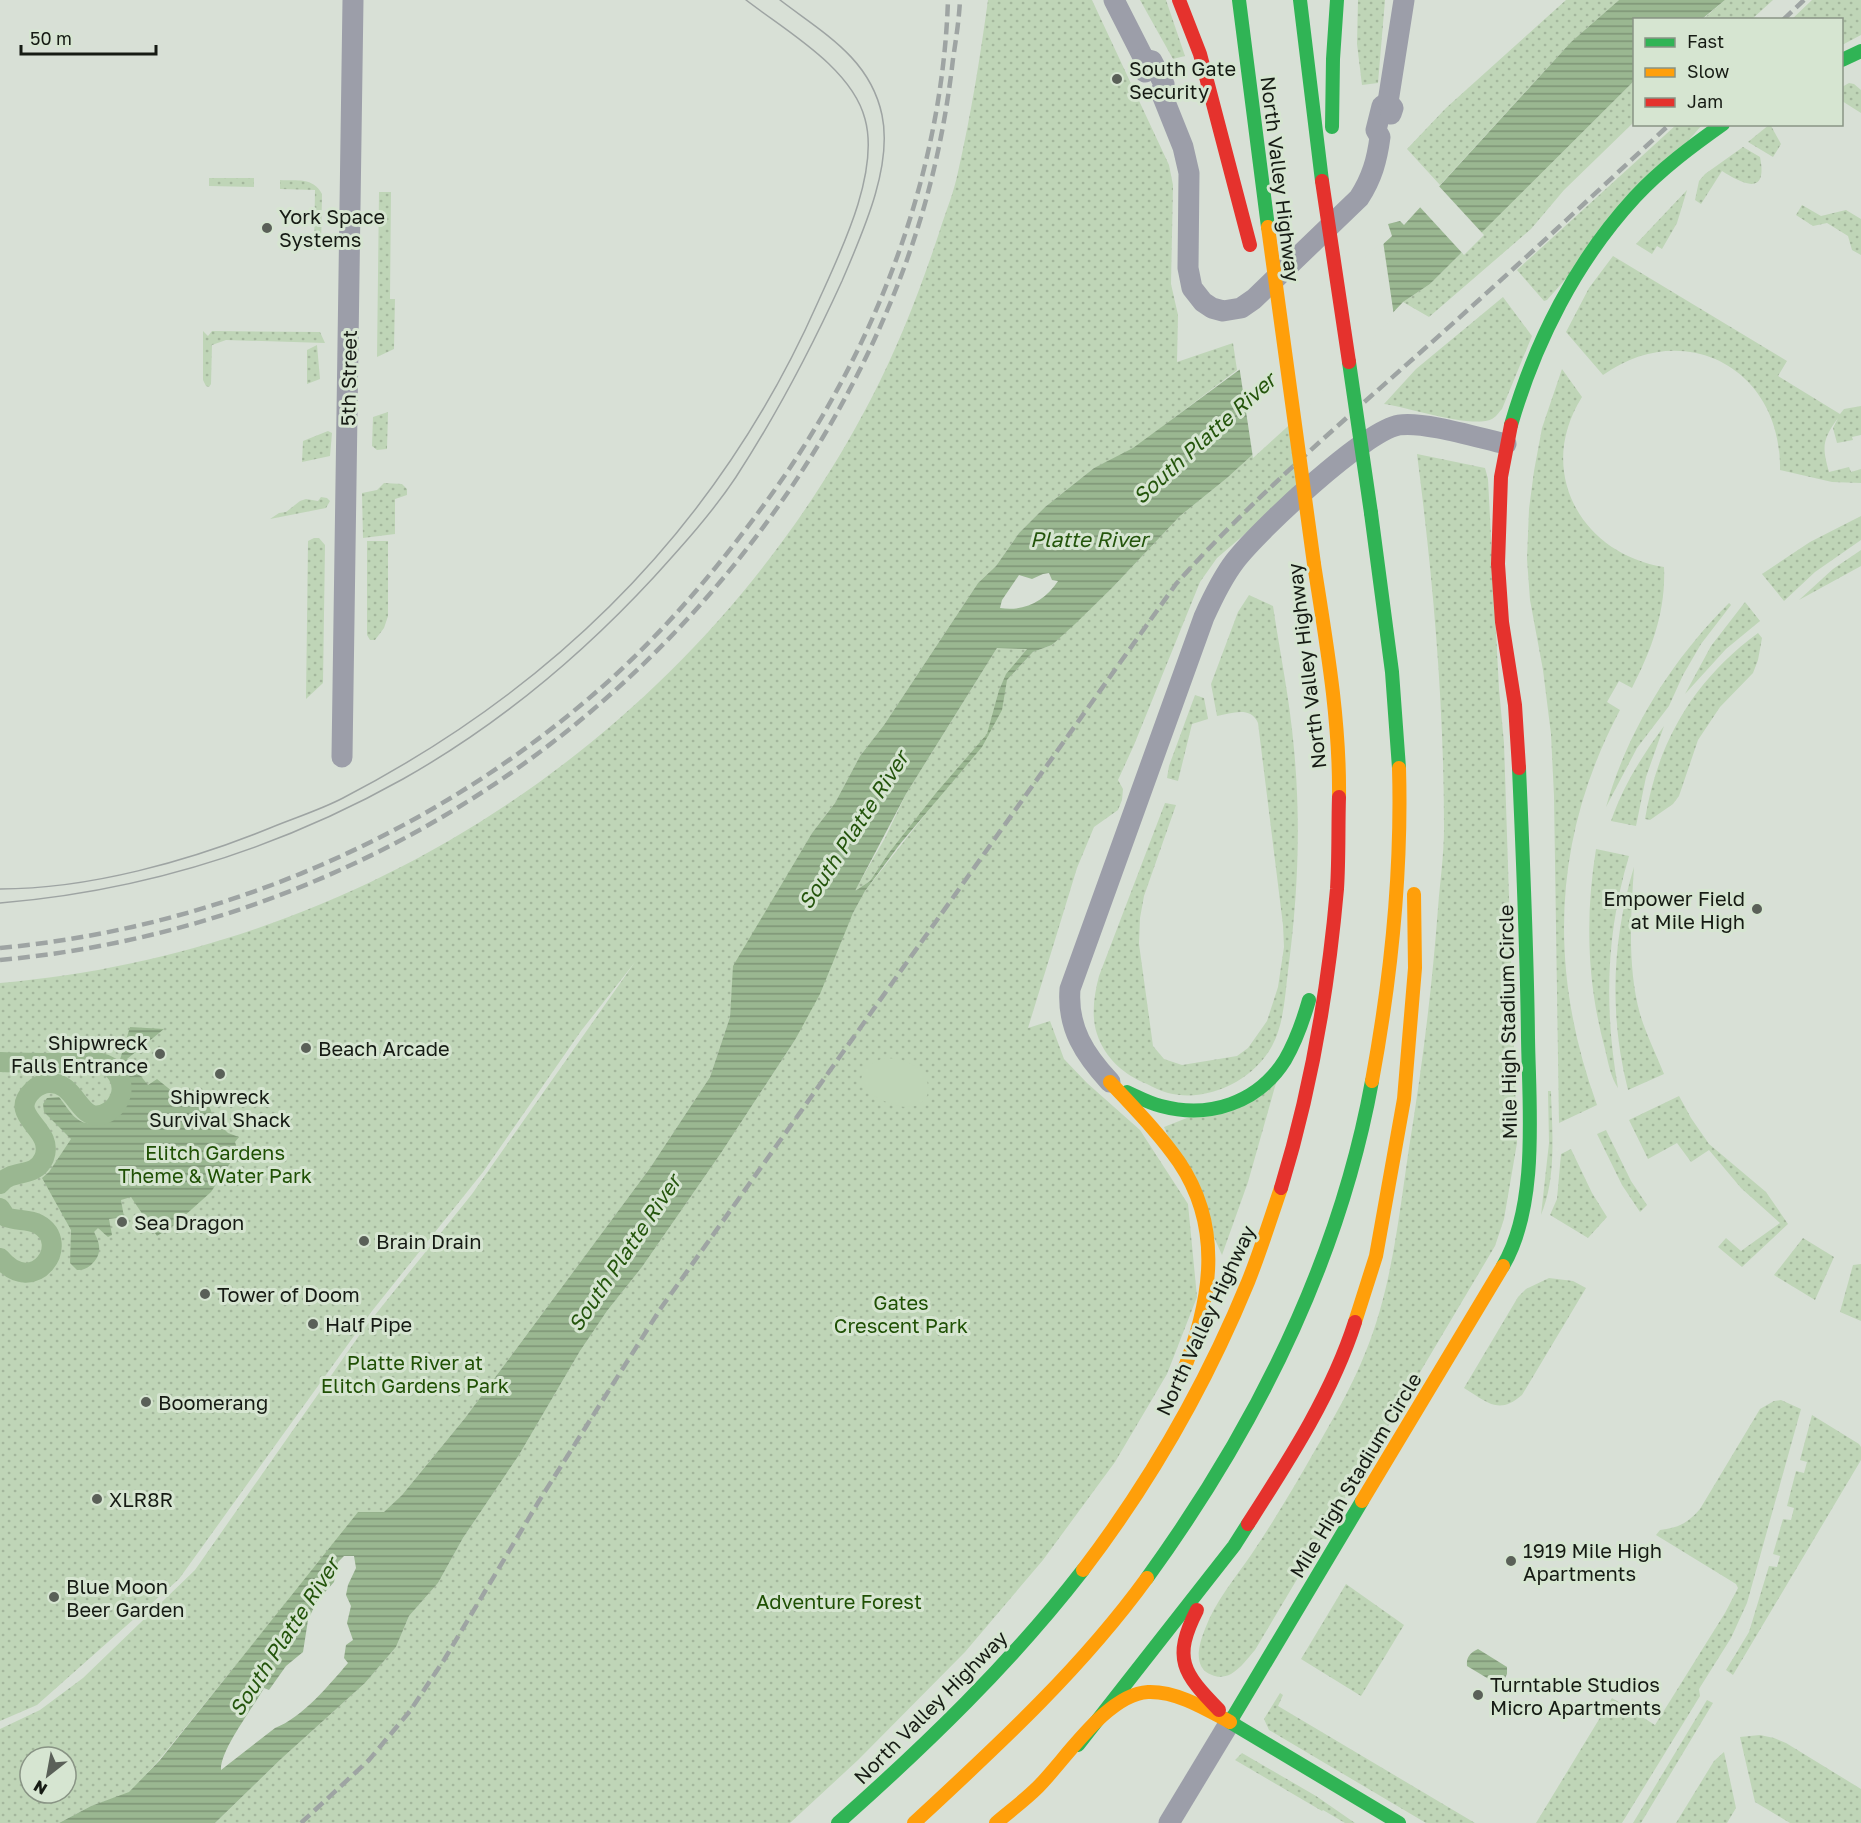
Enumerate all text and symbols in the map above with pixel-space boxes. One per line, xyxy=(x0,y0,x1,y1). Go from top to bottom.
scale bar xyxy=(21,18,156,56)
legend xyxy=(1633,18,1843,126)
text: 50 m xyxy=(30,27,72,49)
text: Fast xyxy=(1687,30,1724,52)
place label: South Gate Security xyxy=(1129,56,1236,103)
text: Slow xyxy=(1687,60,1730,82)
marker: South Gate Security xyxy=(1110,72,1124,86)
street label: North Valley Highway xyxy=(1256,75,1306,283)
text: Jam xyxy=(1687,90,1723,112)
place label: York Space Systems xyxy=(279,204,385,251)
marker: York Space Systems xyxy=(260,221,274,235)
street label: 5th Street xyxy=(335,330,361,426)
water label: South Platte River xyxy=(1127,365,1283,509)
water label: Platte River xyxy=(1030,526,1151,552)
street label: North Valley Highway xyxy=(1281,562,1331,770)
water label: South Platte River xyxy=(792,744,915,914)
place label: Empower Field at Mile High xyxy=(1603,886,1745,933)
marker: Empower Field at Mile High xyxy=(1750,902,1764,916)
street label: Mile High Stadium Circle xyxy=(1493,904,1521,1140)
place label: Shipwreck Falls Entrance xyxy=(11,1030,148,1077)
place label: Beach Arcade xyxy=(318,1036,450,1060)
marker: Beach Arcade xyxy=(299,1041,313,1055)
marker: Shipwreck Falls Entrance xyxy=(153,1047,167,1061)
marker: Shipwreck Survival Shack xyxy=(213,1067,227,1081)
place label: Shipwreck Survival Shack xyxy=(149,1084,291,1131)
park label: Elitch Gardens Theme & Water Park xyxy=(118,1140,312,1187)
water label: South Platte River xyxy=(562,1168,688,1336)
place label: Sea Dragon xyxy=(134,1210,244,1234)
marker: Sea Dragon xyxy=(115,1215,129,1229)
street label: North Valley Highway xyxy=(1150,1221,1260,1419)
place label: Brain Drain xyxy=(376,1229,482,1253)
marker: Brain Drain xyxy=(357,1234,371,1248)
place label: Tower of Doom xyxy=(217,1282,360,1306)
marker: Tower of Doom xyxy=(198,1287,212,1301)
park label: Gates Crescent Park xyxy=(834,1290,968,1337)
place label: Half Pipe xyxy=(325,1312,412,1336)
marker: Half Pipe xyxy=(306,1317,320,1331)
park label: Platte River at Elitch Gardens Park xyxy=(321,1350,509,1397)
street label: Mile High Stadium Circle xyxy=(1284,1368,1426,1582)
place label: Boomerang xyxy=(158,1390,268,1414)
marker: Boomerang xyxy=(139,1395,153,1409)
place label: XLR8R xyxy=(109,1487,173,1511)
marker: XLR8R xyxy=(90,1492,104,1506)
place label: 1919 Mile High Apartments xyxy=(1523,1538,1662,1585)
water label: South Platte River xyxy=(223,1551,346,1721)
marker: 1919 Mile High Apartments xyxy=(1504,1554,1518,1568)
place label: Blue Moon Beer Garden xyxy=(66,1574,185,1621)
park label: Adventure Forest xyxy=(756,1589,922,1613)
marker: Blue Moon Beer Garden xyxy=(47,1590,61,1604)
street label: North Valley Highway xyxy=(848,1625,1012,1789)
place label: Turntable Studios Micro Apartments xyxy=(1490,1672,1661,1719)
marker: Turntable Studios Micro Apartments xyxy=(1471,1688,1485,1702)
north arrow xyxy=(18,1745,78,1805)
text: N xyxy=(30,1776,51,1800)

